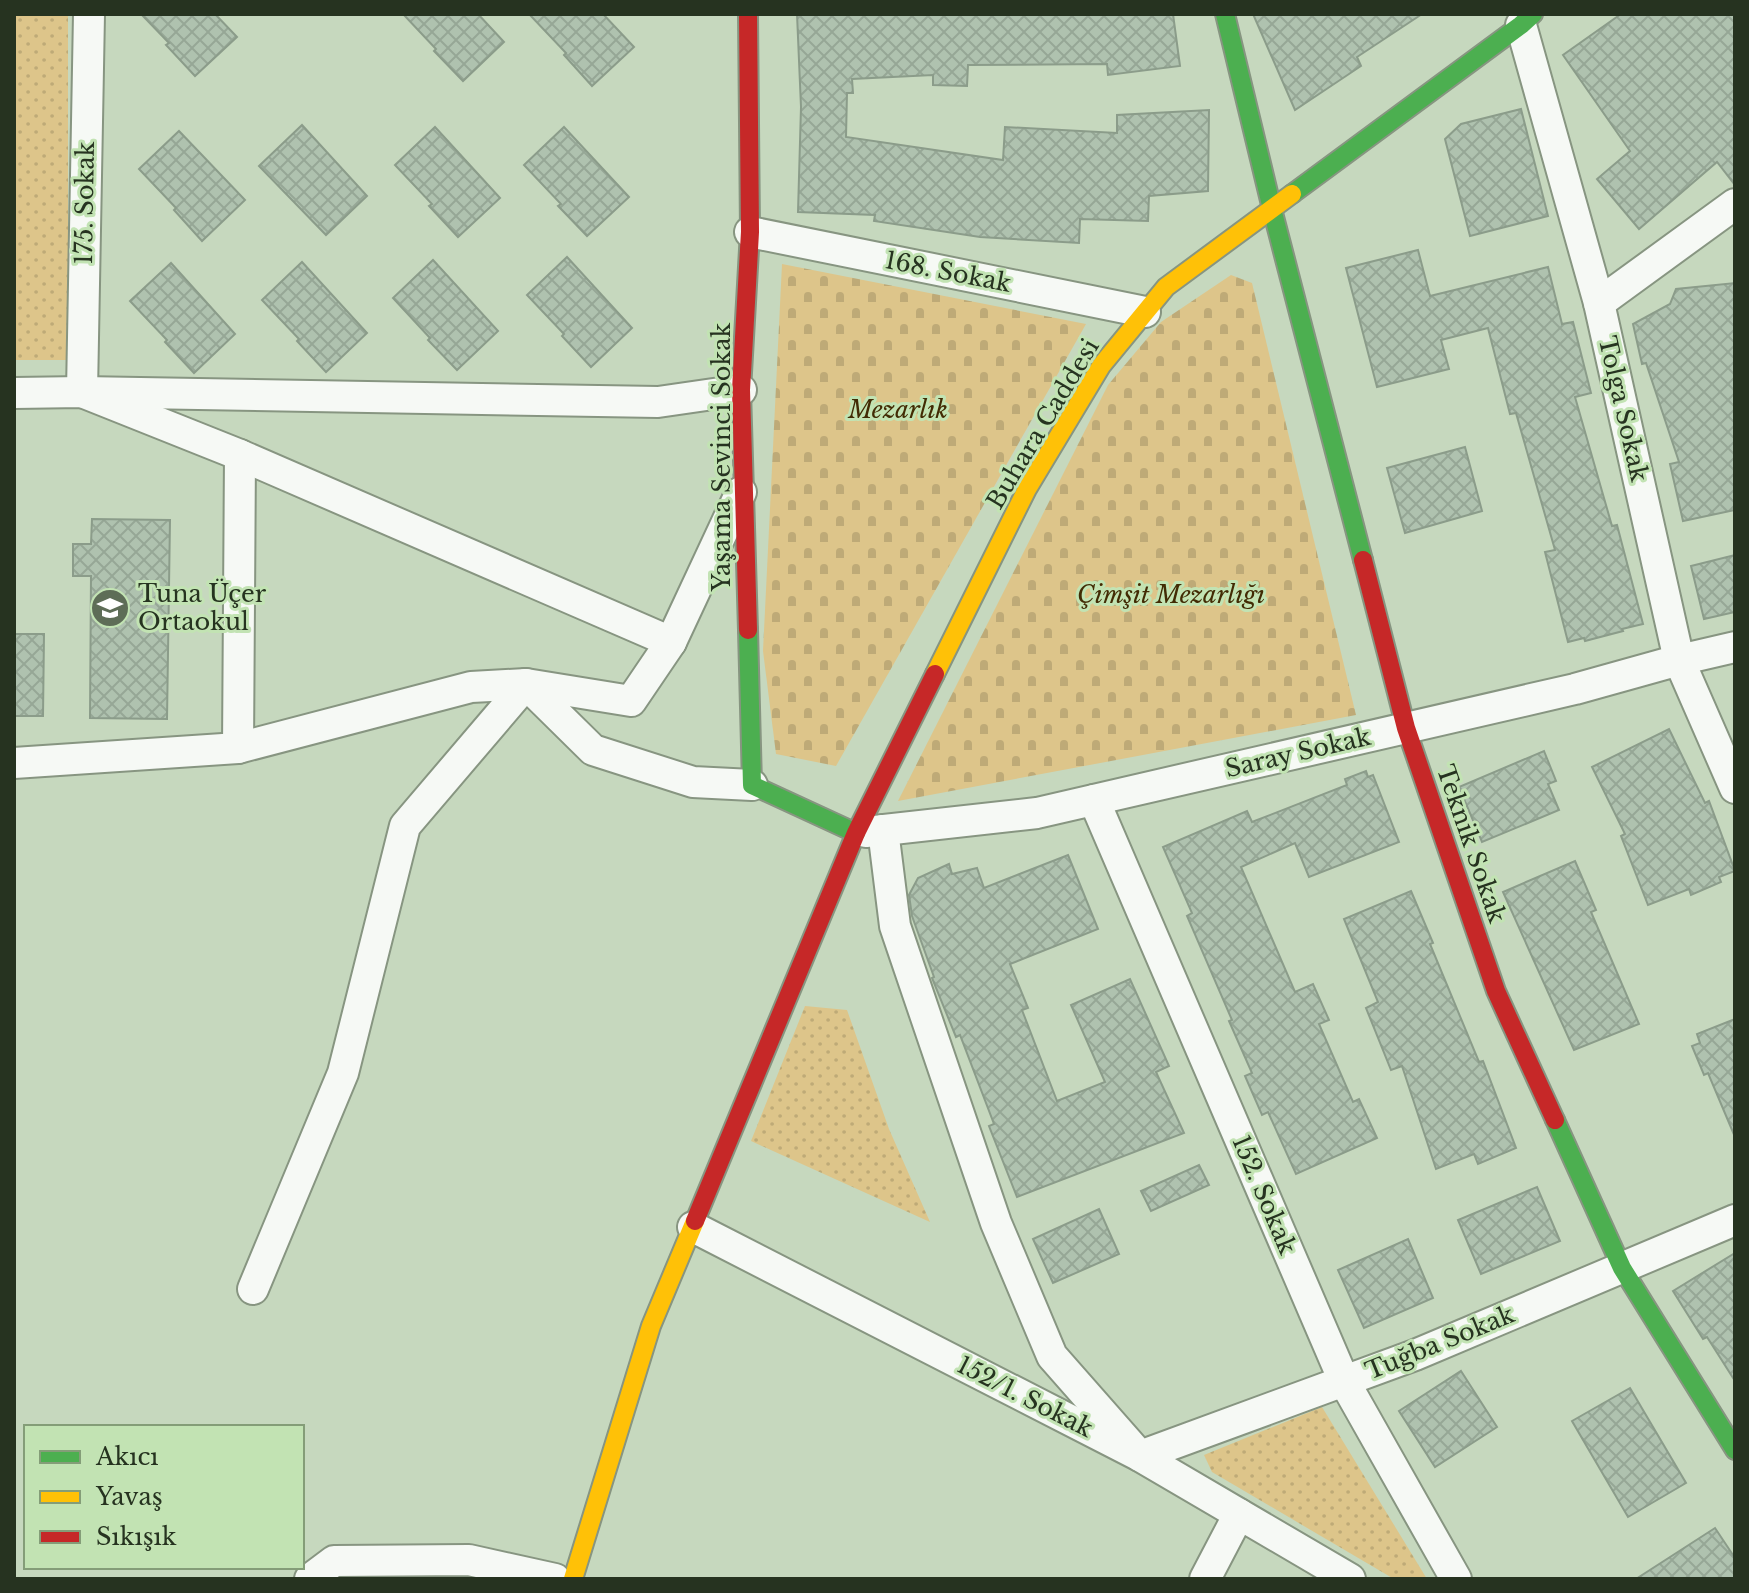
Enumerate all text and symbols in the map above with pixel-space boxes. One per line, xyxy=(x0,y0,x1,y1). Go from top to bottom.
street label: 175. Sokak xyxy=(69,141,100,265)
street label: 168. Sokak xyxy=(883,245,1014,298)
street label: Yaşama Sevinci Sokak xyxy=(707,322,736,592)
street label: Buhara Caddesi xyxy=(980,333,1105,514)
street label: Tolga Sokak xyxy=(1593,333,1654,485)
park label: Mezarlık xyxy=(847,395,948,424)
place label: Tuna Üçer Ortaokul xyxy=(138,578,267,636)
park label: Çimşit Mezarlığı xyxy=(1077,580,1265,609)
school or university icon: Tuna Üçer Ortaokul xyxy=(89,587,131,629)
street label: Saray Sokak xyxy=(1222,722,1374,783)
street label: Teknik Sokak xyxy=(1431,761,1512,927)
street label: 152. Sokak xyxy=(1226,1131,1303,1259)
street label: Tuğba Sokak xyxy=(1361,1299,1519,1386)
street label: 152/1. Sokak xyxy=(953,1350,1098,1443)
legend xyxy=(24,1425,304,1569)
text: Akıcı xyxy=(95,1442,159,1471)
text: Yavaş xyxy=(95,1482,163,1511)
text: Sıkışık xyxy=(96,1522,177,1551)

